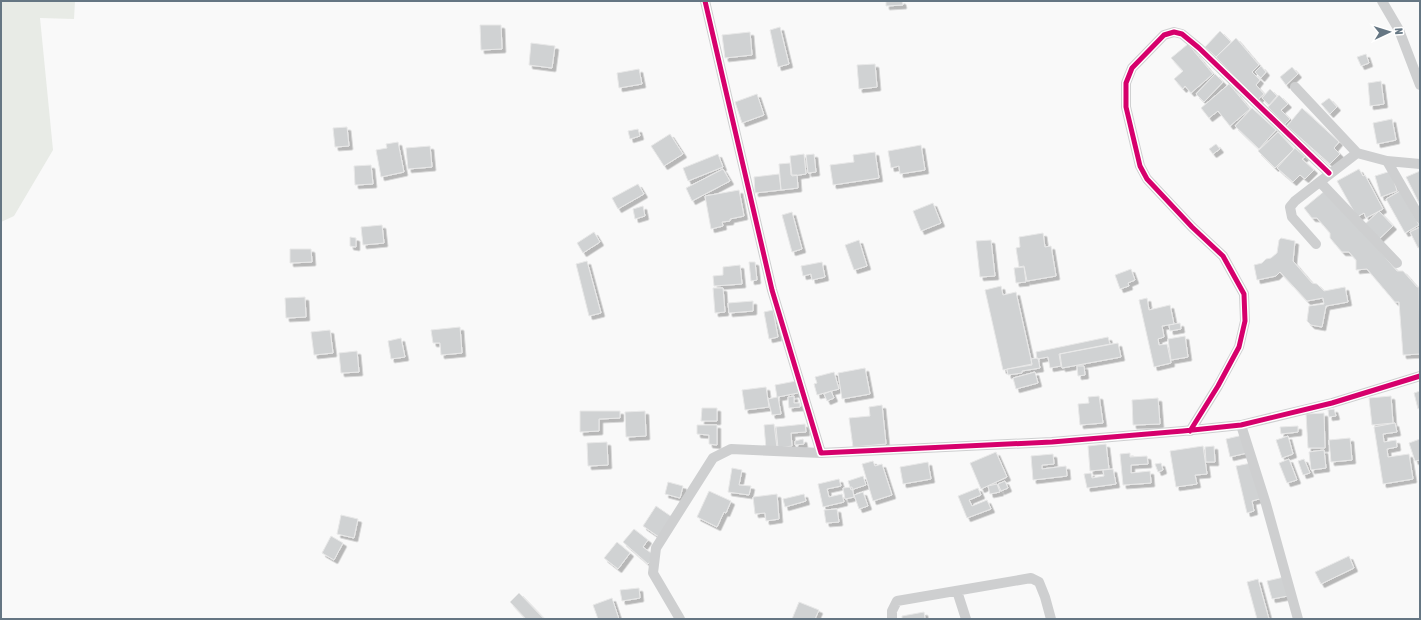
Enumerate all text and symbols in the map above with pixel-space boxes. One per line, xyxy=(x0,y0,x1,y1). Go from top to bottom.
north arrow xyxy=(1369,12,1409,52)
text: N xyxy=(1393,28,1405,35)

